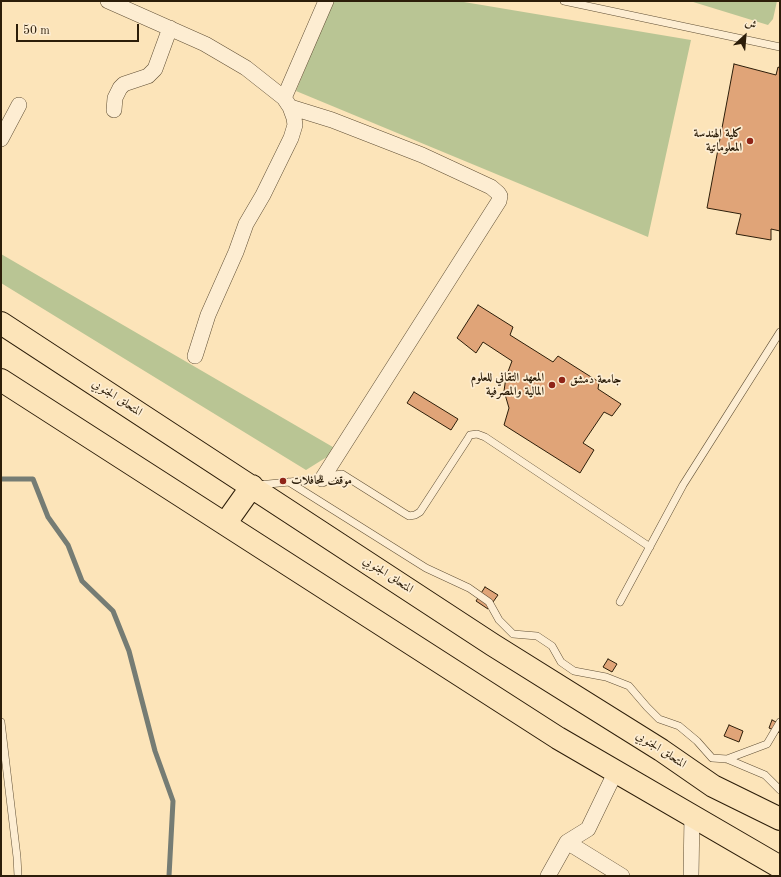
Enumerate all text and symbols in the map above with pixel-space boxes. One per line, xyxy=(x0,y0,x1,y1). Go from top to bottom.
scale bar xyxy=(18,16,141,42)
north arrow xyxy=(725,16,765,56)
text: ش xyxy=(743,17,758,32)
text: 50 m xyxy=(23,25,50,37)
place label: كلية الهندسة المعلوماتية xyxy=(694,127,742,155)
marker: كلية الهندسة المعلوماتية xyxy=(745,136,755,146)
place label: المعهد التقاني للعلوم المالية والمصرفية xyxy=(471,371,544,399)
place label: جامعة دمشق xyxy=(570,373,621,387)
marker: جامعة دمشق xyxy=(557,375,567,385)
street label: المتحلق الجنوبي xyxy=(89,376,145,420)
marker: المعهد التقاني للعلوم المالية والمصرفية xyxy=(547,380,557,390)
place label: موقف للحافلات xyxy=(291,474,352,488)
marker: موقف للحافلات xyxy=(278,476,288,486)
street label: المتحلق الجنوبي xyxy=(360,553,416,597)
street label: المتحلق الجنوبي xyxy=(633,728,689,772)

